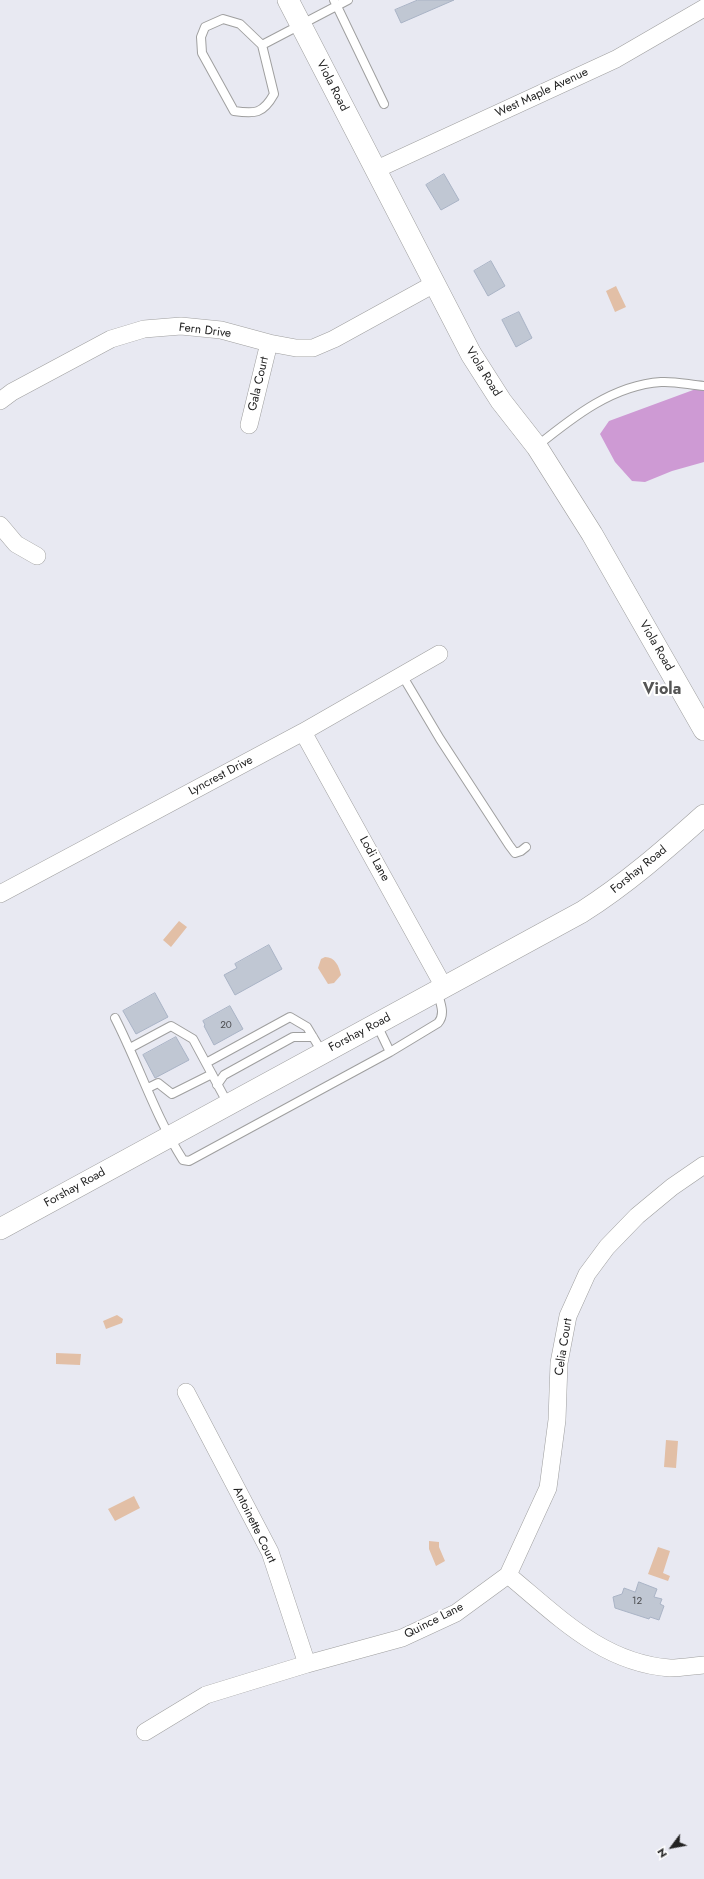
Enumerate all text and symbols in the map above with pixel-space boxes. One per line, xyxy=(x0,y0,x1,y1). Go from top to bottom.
street label: Viola Road xyxy=(313,58,351,114)
street label: West Maple Avenue xyxy=(493,65,591,121)
street label: Fern Drive xyxy=(178,321,232,341)
street label: Viola Road xyxy=(462,345,504,399)
street label: Gala Court xyxy=(246,355,272,413)
street label: Viola Road xyxy=(636,618,676,674)
district label: Viola xyxy=(643,680,681,700)
street label: Lyncrest Drive xyxy=(187,753,255,799)
street label: Lodi Lane xyxy=(356,834,392,884)
street label: Forshay Road xyxy=(608,843,670,897)
street label: Forshay Road xyxy=(327,1011,393,1055)
house number: 20 xyxy=(220,1020,232,1032)
street label: Forshay Road xyxy=(42,1165,108,1211)
street label: Celia Court xyxy=(552,1317,576,1377)
street label: Antoinette Court xyxy=(229,1485,279,1565)
house number: 12 xyxy=(632,1596,642,1608)
street label: Quince Lane xyxy=(402,1600,466,1642)
north arrow xyxy=(652,1827,692,1867)
text: N xyxy=(653,1845,671,1861)

